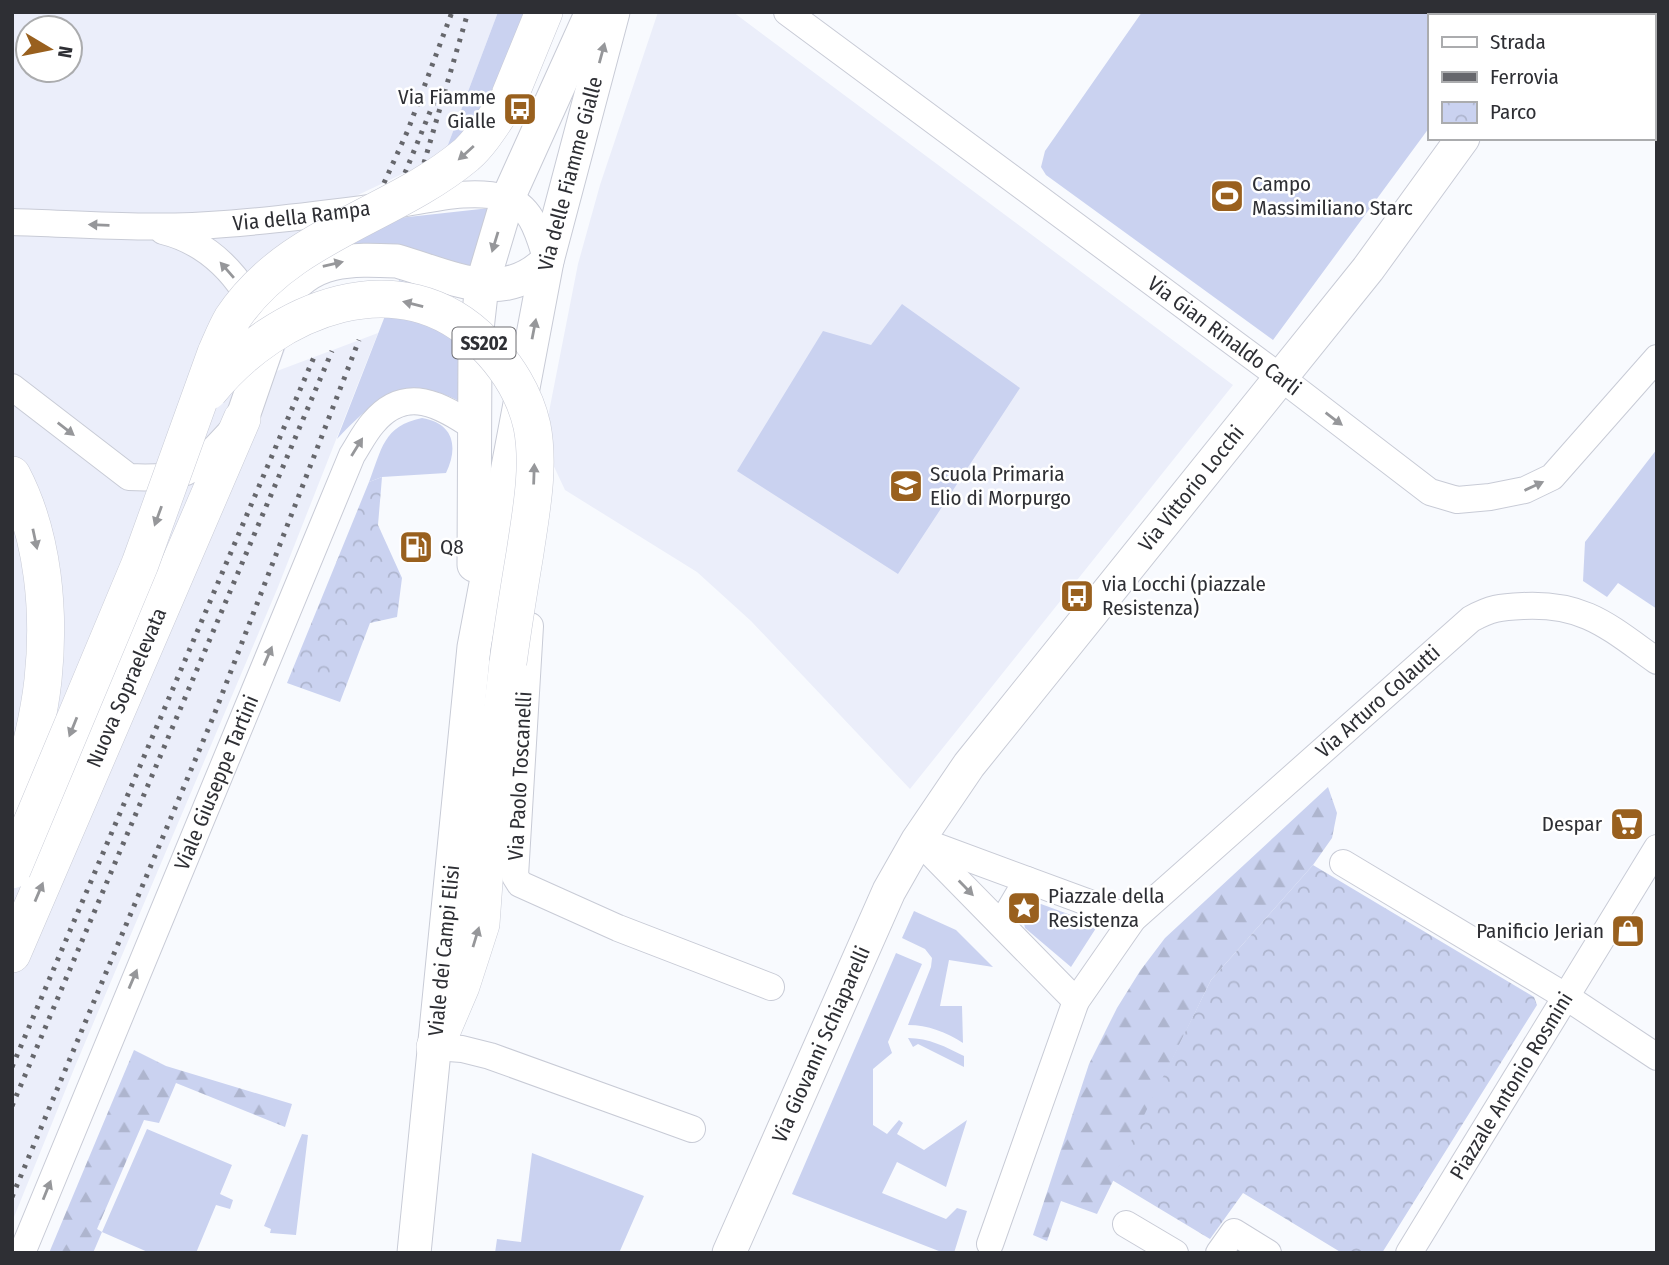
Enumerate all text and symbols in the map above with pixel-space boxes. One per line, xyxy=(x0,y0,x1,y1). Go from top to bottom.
north arrow xyxy=(14,14,84,84)
legend xyxy=(1428,14,1655,140)
text: Strada xyxy=(1490,29,1546,55)
one-way arrow xyxy=(597,42,608,64)
text: N xyxy=(53,44,78,59)
text: Ferrovia xyxy=(1490,64,1559,90)
street label: Via delle Fiamme Gialle xyxy=(532,74,608,273)
place label: Via Fiamme Gialle xyxy=(398,84,496,134)
bus stop icon: Via Fiamme Gialle xyxy=(501,90,539,128)
text: Parco xyxy=(1490,99,1537,125)
one-way arrow xyxy=(457,145,475,161)
place label: Campo Massimiliano Starc xyxy=(1252,171,1413,221)
sports icon: Campo Massimiliano Starc xyxy=(1208,177,1246,215)
street label: Via della Rampa xyxy=(232,195,372,236)
one-way arrow xyxy=(88,219,110,231)
one-way arrow xyxy=(490,232,500,253)
one-way arrow xyxy=(322,258,344,269)
one-way arrow xyxy=(219,261,235,279)
street label: Via Gian Rinaldo Carli xyxy=(1142,270,1306,401)
one-way arrow xyxy=(402,298,424,309)
one-way arrow xyxy=(529,318,540,340)
road number: SS202 xyxy=(452,328,516,358)
one-way arrow xyxy=(1325,411,1343,426)
street label: Via Vittorio Locchi xyxy=(1133,420,1250,557)
one-way arrow xyxy=(57,421,75,436)
one-way arrow xyxy=(351,437,364,456)
place label: Scuola Primaria Elio di Morpurgo xyxy=(930,461,1071,511)
one-way arrow xyxy=(528,463,539,485)
school or university icon: Scuola Primaria Elio di Morpurgo xyxy=(887,467,925,505)
one-way arrow xyxy=(1524,480,1544,491)
one-way arrow xyxy=(152,505,163,526)
one-way arrow xyxy=(29,528,40,550)
fuel station icon: Q8 xyxy=(397,528,435,566)
place label: Q8 xyxy=(440,534,464,560)
place label: via Locchi (piazzale Resistenza) xyxy=(1102,571,1266,621)
bus stop icon: via Locchi (piazzale Resistenza) xyxy=(1058,577,1096,615)
street label: Nuova Sopraelevata xyxy=(81,604,172,771)
street label: Via Arturo Colautti xyxy=(1311,640,1445,763)
one-way arrow xyxy=(262,646,274,666)
street label: Viale Giuseppe Tartini xyxy=(169,691,264,874)
street label: Via Paolo Toscanelli xyxy=(503,691,537,861)
one-way arrow xyxy=(67,716,78,737)
supermarket icon: Despar xyxy=(1608,805,1646,843)
place label: Despar xyxy=(1542,811,1603,837)
street label: Viale dei Campi Elisi xyxy=(423,864,465,1037)
one-way arrow xyxy=(958,880,975,897)
one-way arrow xyxy=(34,881,45,902)
place label: Piazzale della Resistenza xyxy=(1048,883,1165,933)
place icon: Piazzale della Resistenza xyxy=(1005,889,1043,927)
shop icon: Panificio Jerian xyxy=(1609,912,1647,950)
place label: Panificio Jerian xyxy=(1476,918,1604,944)
one-way arrow xyxy=(472,927,482,948)
street label: Via Giovanni Schiaparelli xyxy=(766,942,876,1147)
one-way arrow xyxy=(127,969,139,989)
street label: Piazzale Antonio Rosmini xyxy=(1444,987,1579,1184)
one-way arrow xyxy=(42,1179,53,1200)

